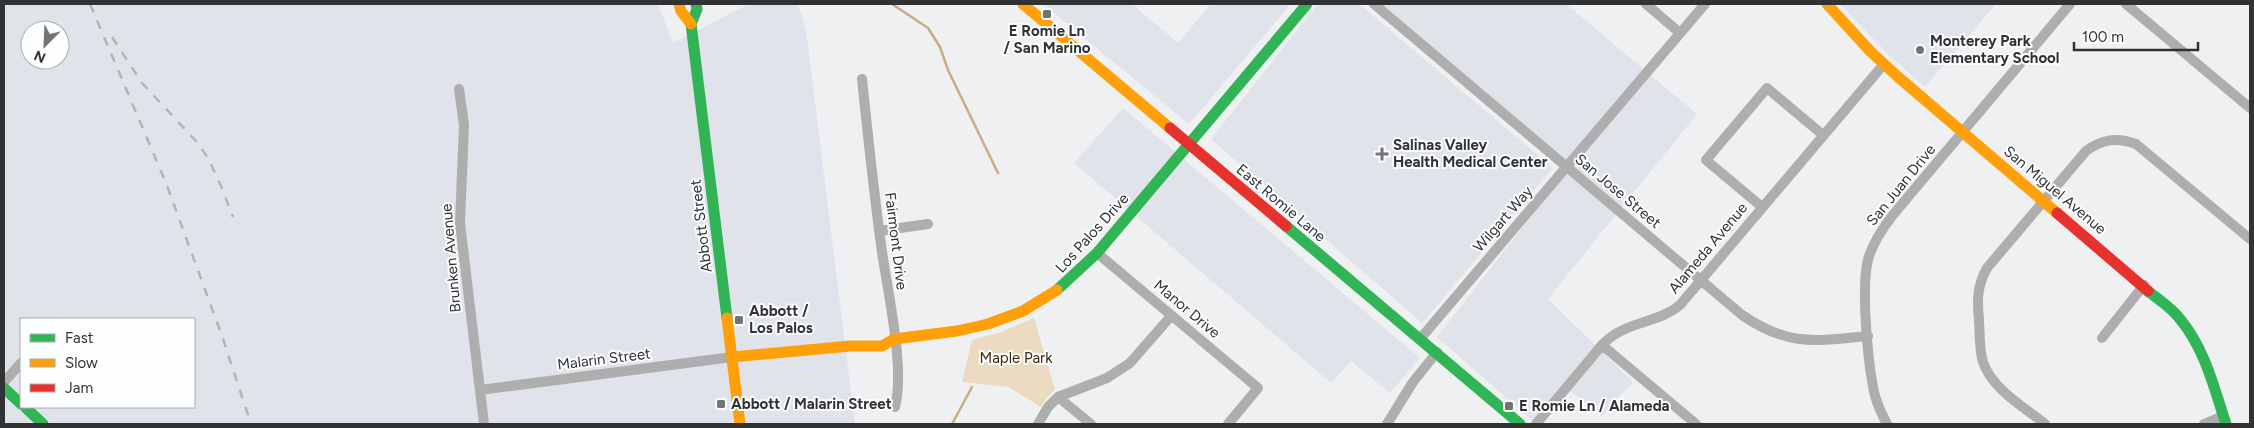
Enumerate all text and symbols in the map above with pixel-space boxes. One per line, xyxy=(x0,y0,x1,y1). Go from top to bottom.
marker: E Romie Ln / San Marino xyxy=(1041,8,1053,20)
north arrow xyxy=(20,20,70,70)
scale bar xyxy=(2074,20,2198,52)
place label: E Romie Ln / San Marino xyxy=(1004,22,1091,57)
text: 100 m xyxy=(2082,28,2124,46)
place label: Monterey Park Elementary School xyxy=(1930,32,2060,67)
marker: Monterey Park Elementary School xyxy=(1914,44,1926,56)
text: N xyxy=(32,46,48,66)
place label: Salinas Valley Health Medical Center xyxy=(1393,136,1548,171)
street label: San Juan Drive xyxy=(1863,141,1939,229)
street label: San Miguel Avenue xyxy=(2000,142,2110,238)
marker: Salinas Valley Health Medical Center xyxy=(1375,147,1389,161)
street label: San Jose Street xyxy=(1572,150,1665,232)
street label: East Romie Lane xyxy=(1233,160,1329,246)
street label: Abbott Street xyxy=(686,178,716,273)
street label: Wilgart Way xyxy=(1470,182,1537,256)
street label: Los Palos Drive xyxy=(1052,190,1132,276)
street label: Fairmont Drive xyxy=(881,191,911,291)
street label: Alameda Avenue xyxy=(1665,199,1751,297)
street label: Brunken Avenue xyxy=(437,203,465,313)
street label: Manor Drive xyxy=(1150,276,1224,342)
place label: Abbott / Los Palos xyxy=(749,302,813,337)
marker: Abbott / Los Palos xyxy=(733,314,745,326)
legend xyxy=(20,318,195,408)
text: Fast xyxy=(65,329,94,347)
street label: Malarin Street xyxy=(556,344,652,374)
park label: Maple Park xyxy=(980,349,1053,367)
text: Slow xyxy=(65,354,98,372)
text: Jam xyxy=(65,379,93,397)
place label: Abbott / Malarin Street xyxy=(731,395,892,413)
place label: E Romie Ln / Alameda xyxy=(1519,397,1670,415)
marker: Abbott / Malarin Street xyxy=(715,398,727,410)
marker: E Romie Ln / Alameda xyxy=(1503,400,1515,412)

